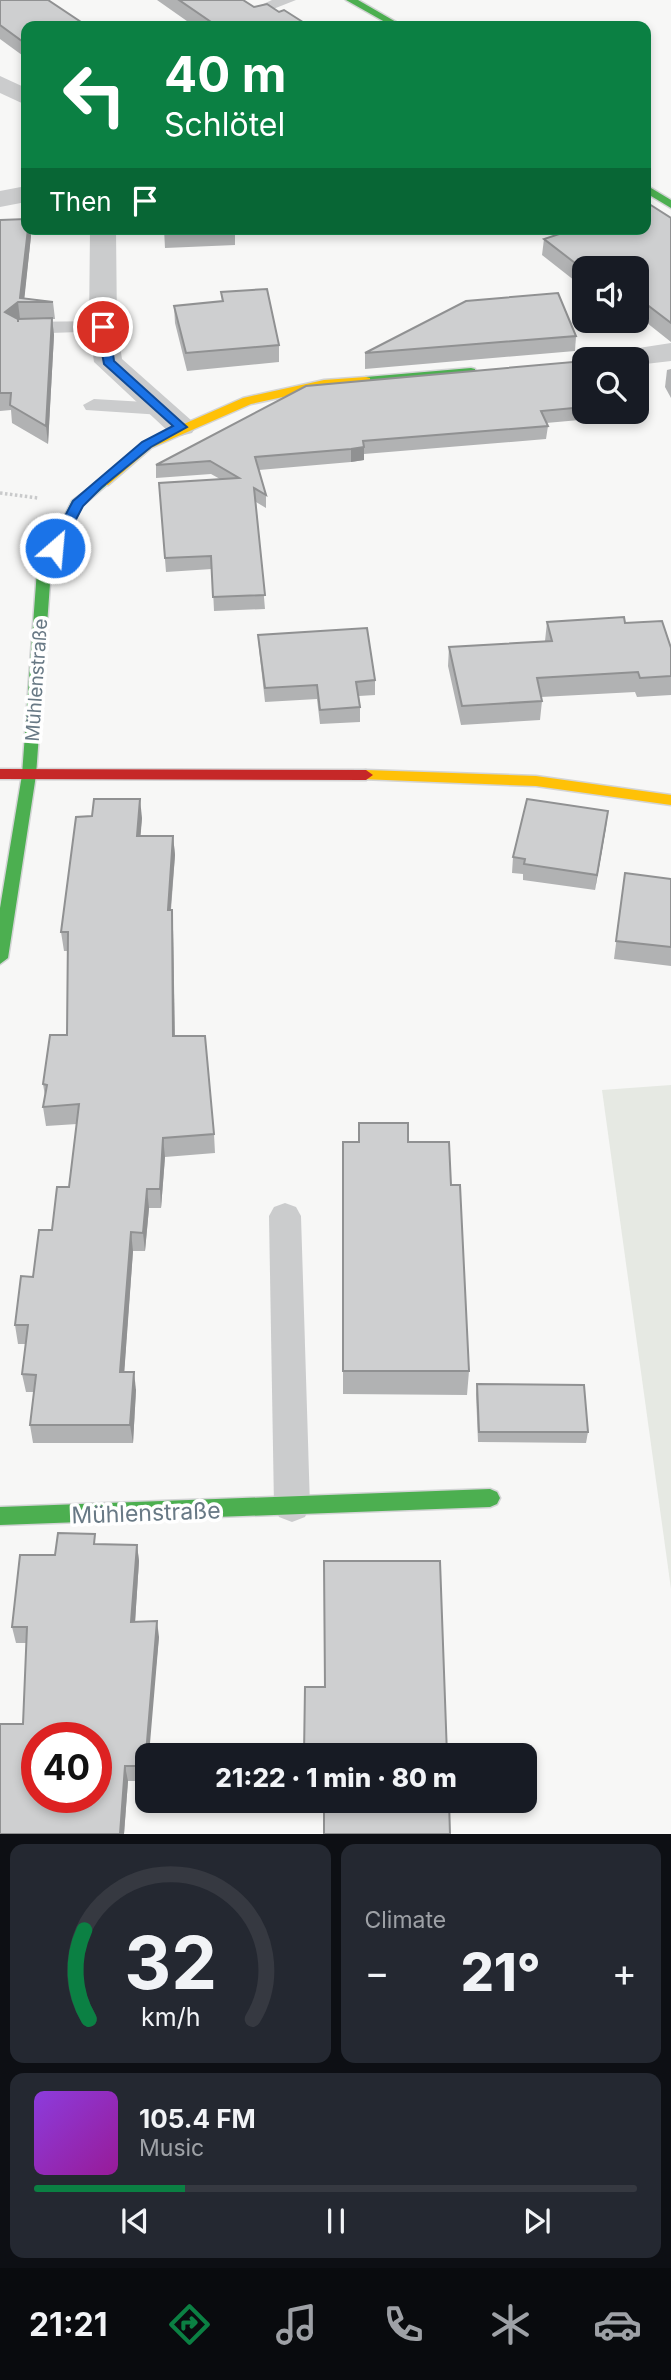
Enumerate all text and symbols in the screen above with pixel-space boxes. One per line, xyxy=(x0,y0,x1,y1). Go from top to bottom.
text: 40 m xyxy=(164,45,287,104)
icon: left xyxy=(49,49,140,140)
text: Schlötel xyxy=(164,105,285,144)
icon: arrive xyxy=(126,182,164,220)
text: Then xyxy=(49,186,112,217)
map controls xyxy=(572,256,649,424)
button: sound xyxy=(572,256,649,333)
pin xyxy=(73,297,133,357)
icon: arrive xyxy=(84,308,122,346)
button: search xyxy=(572,347,649,424)
position arrow xyxy=(18,511,92,585)
street label: Mühlenstraße xyxy=(21,618,52,742)
street label: Mühlenstraße xyxy=(71,1496,221,1530)
speed limit sign: 40 xyxy=(21,1722,112,1813)
text: 21:22 · 1 min · 80 m xyxy=(215,1762,457,1793)
text: Climate xyxy=(365,1906,446,1934)
text: 32 xyxy=(124,1919,217,2008)
text: 21° xyxy=(461,1941,541,2004)
text: − xyxy=(365,1949,390,1995)
text: + xyxy=(612,1949,637,1995)
text: km/h xyxy=(141,2002,200,2032)
text: 105.4 FM xyxy=(139,2103,256,2134)
text: Music xyxy=(139,2134,204,2162)
icon: previous xyxy=(116,2202,154,2240)
icon: pause xyxy=(317,2202,355,2240)
icon: next xyxy=(518,2202,556,2240)
icon: directions xyxy=(165,2300,214,2349)
icon: music xyxy=(272,2300,321,2349)
icon: phone xyxy=(379,2300,428,2349)
icon: climate xyxy=(486,2300,535,2349)
icon: car xyxy=(593,2300,642,2349)
text: 21:21 xyxy=(29,2305,108,2344)

